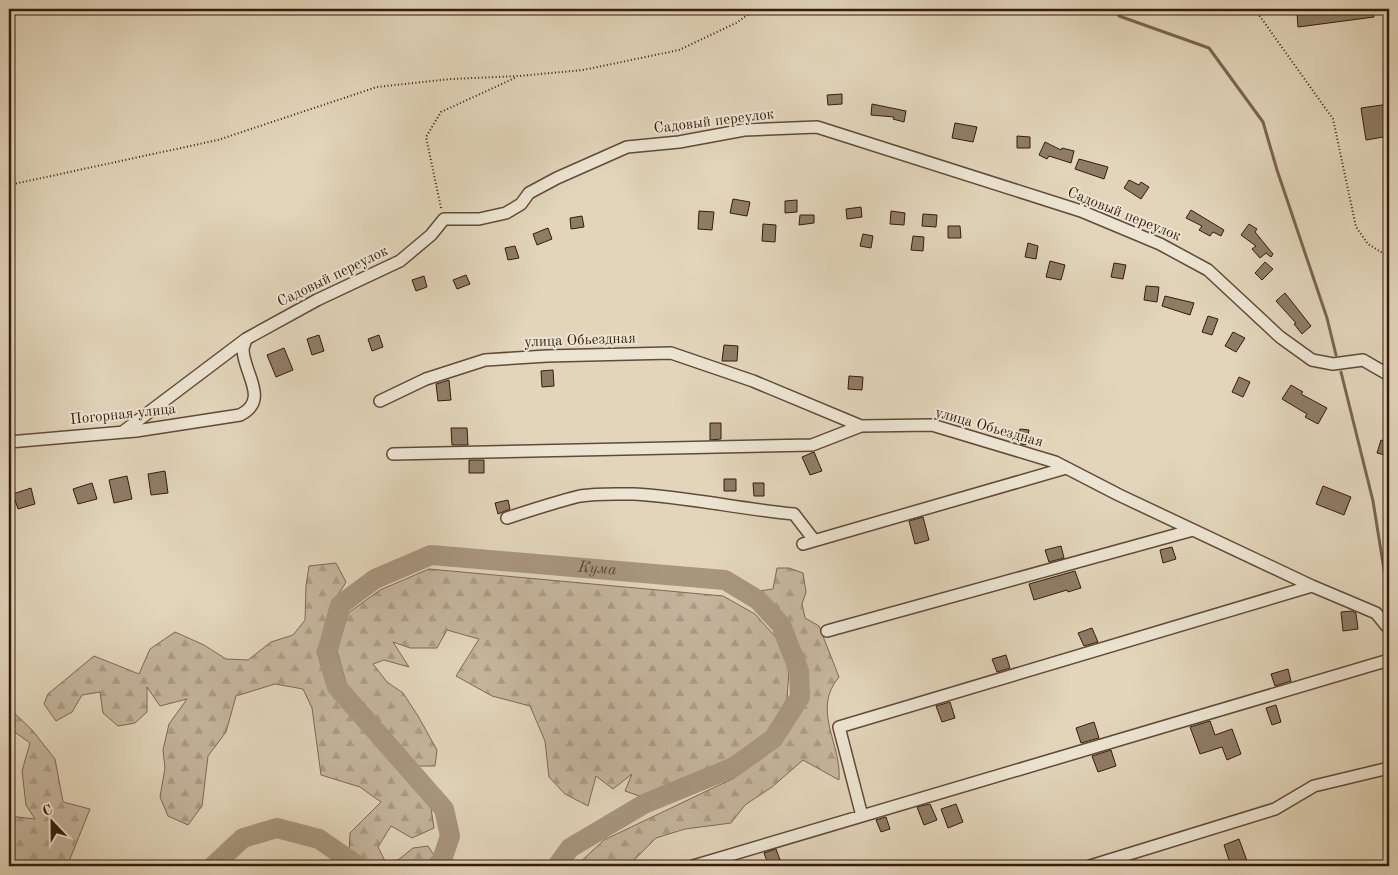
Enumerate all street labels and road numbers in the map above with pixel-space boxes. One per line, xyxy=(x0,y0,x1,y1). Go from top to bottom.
street label: Садовый переулок xyxy=(653,107,775,137)
street label: Садовый переулок xyxy=(1065,185,1183,245)
street label: Садовый переулок xyxy=(275,244,391,310)
street label: улица Обьездная xyxy=(524,332,636,350)
street label: Погорная улица xyxy=(69,402,177,428)
street label: улица Обьездная xyxy=(933,405,1045,451)

